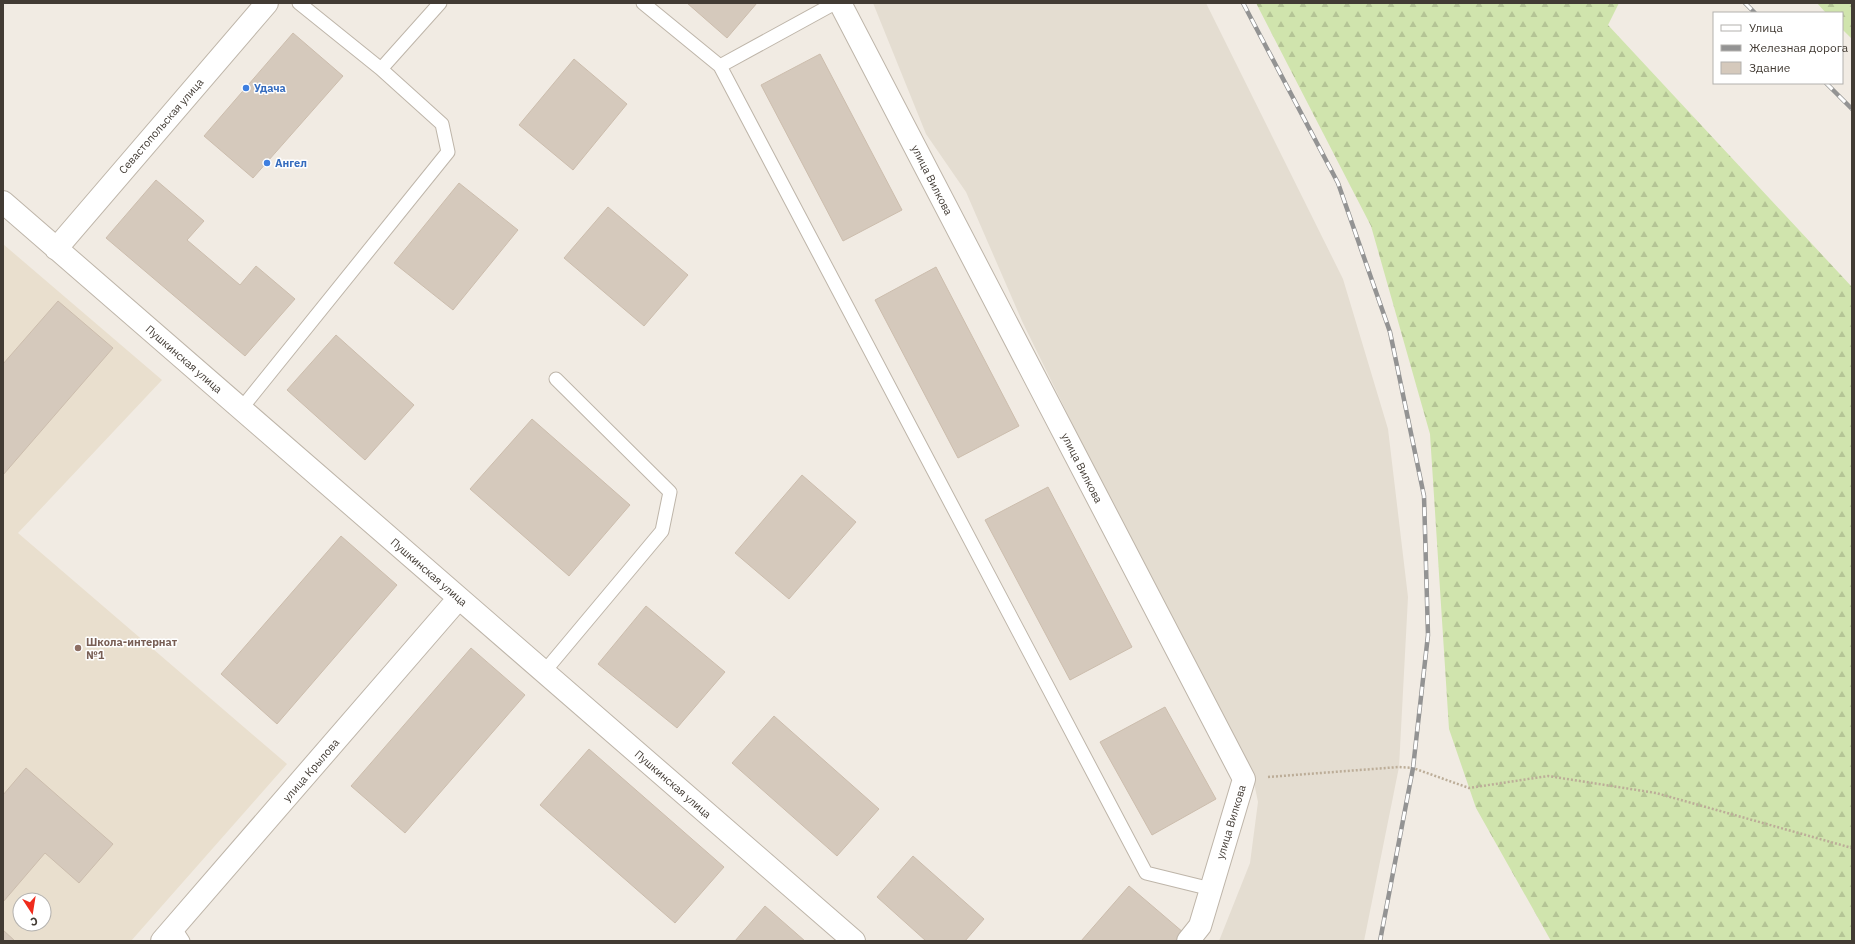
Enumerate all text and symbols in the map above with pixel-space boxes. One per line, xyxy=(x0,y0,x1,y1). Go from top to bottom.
legend xyxy=(1713,12,1843,84)
text: Улица xyxy=(1749,20,1783,35)
text: Железная дорога xyxy=(1749,40,1849,55)
text: Здание xyxy=(1749,60,1791,75)
street label: Севастопольская улица xyxy=(116,75,206,177)
place label: Удача xyxy=(254,81,286,95)
marker: Удача xyxy=(241,83,251,93)
street label: улица Вилкова xyxy=(908,143,956,218)
place label: Ангел xyxy=(275,156,307,170)
marker: Ангел xyxy=(262,158,272,168)
street label: Пушкинская улица xyxy=(143,322,225,396)
street label: улица Вилкова xyxy=(1058,431,1106,506)
street label: Пушкинская улица xyxy=(388,535,470,609)
place label: Школа-интернат №1 xyxy=(86,635,178,662)
marker: Школа-интернат №1 xyxy=(73,643,83,653)
street label: улица Крылова xyxy=(280,735,342,804)
street label: Пушкинская улица xyxy=(632,747,714,821)
street label: улица Вилкова xyxy=(1213,783,1249,861)
north arrow xyxy=(12,892,52,932)
text: С xyxy=(29,914,39,929)

